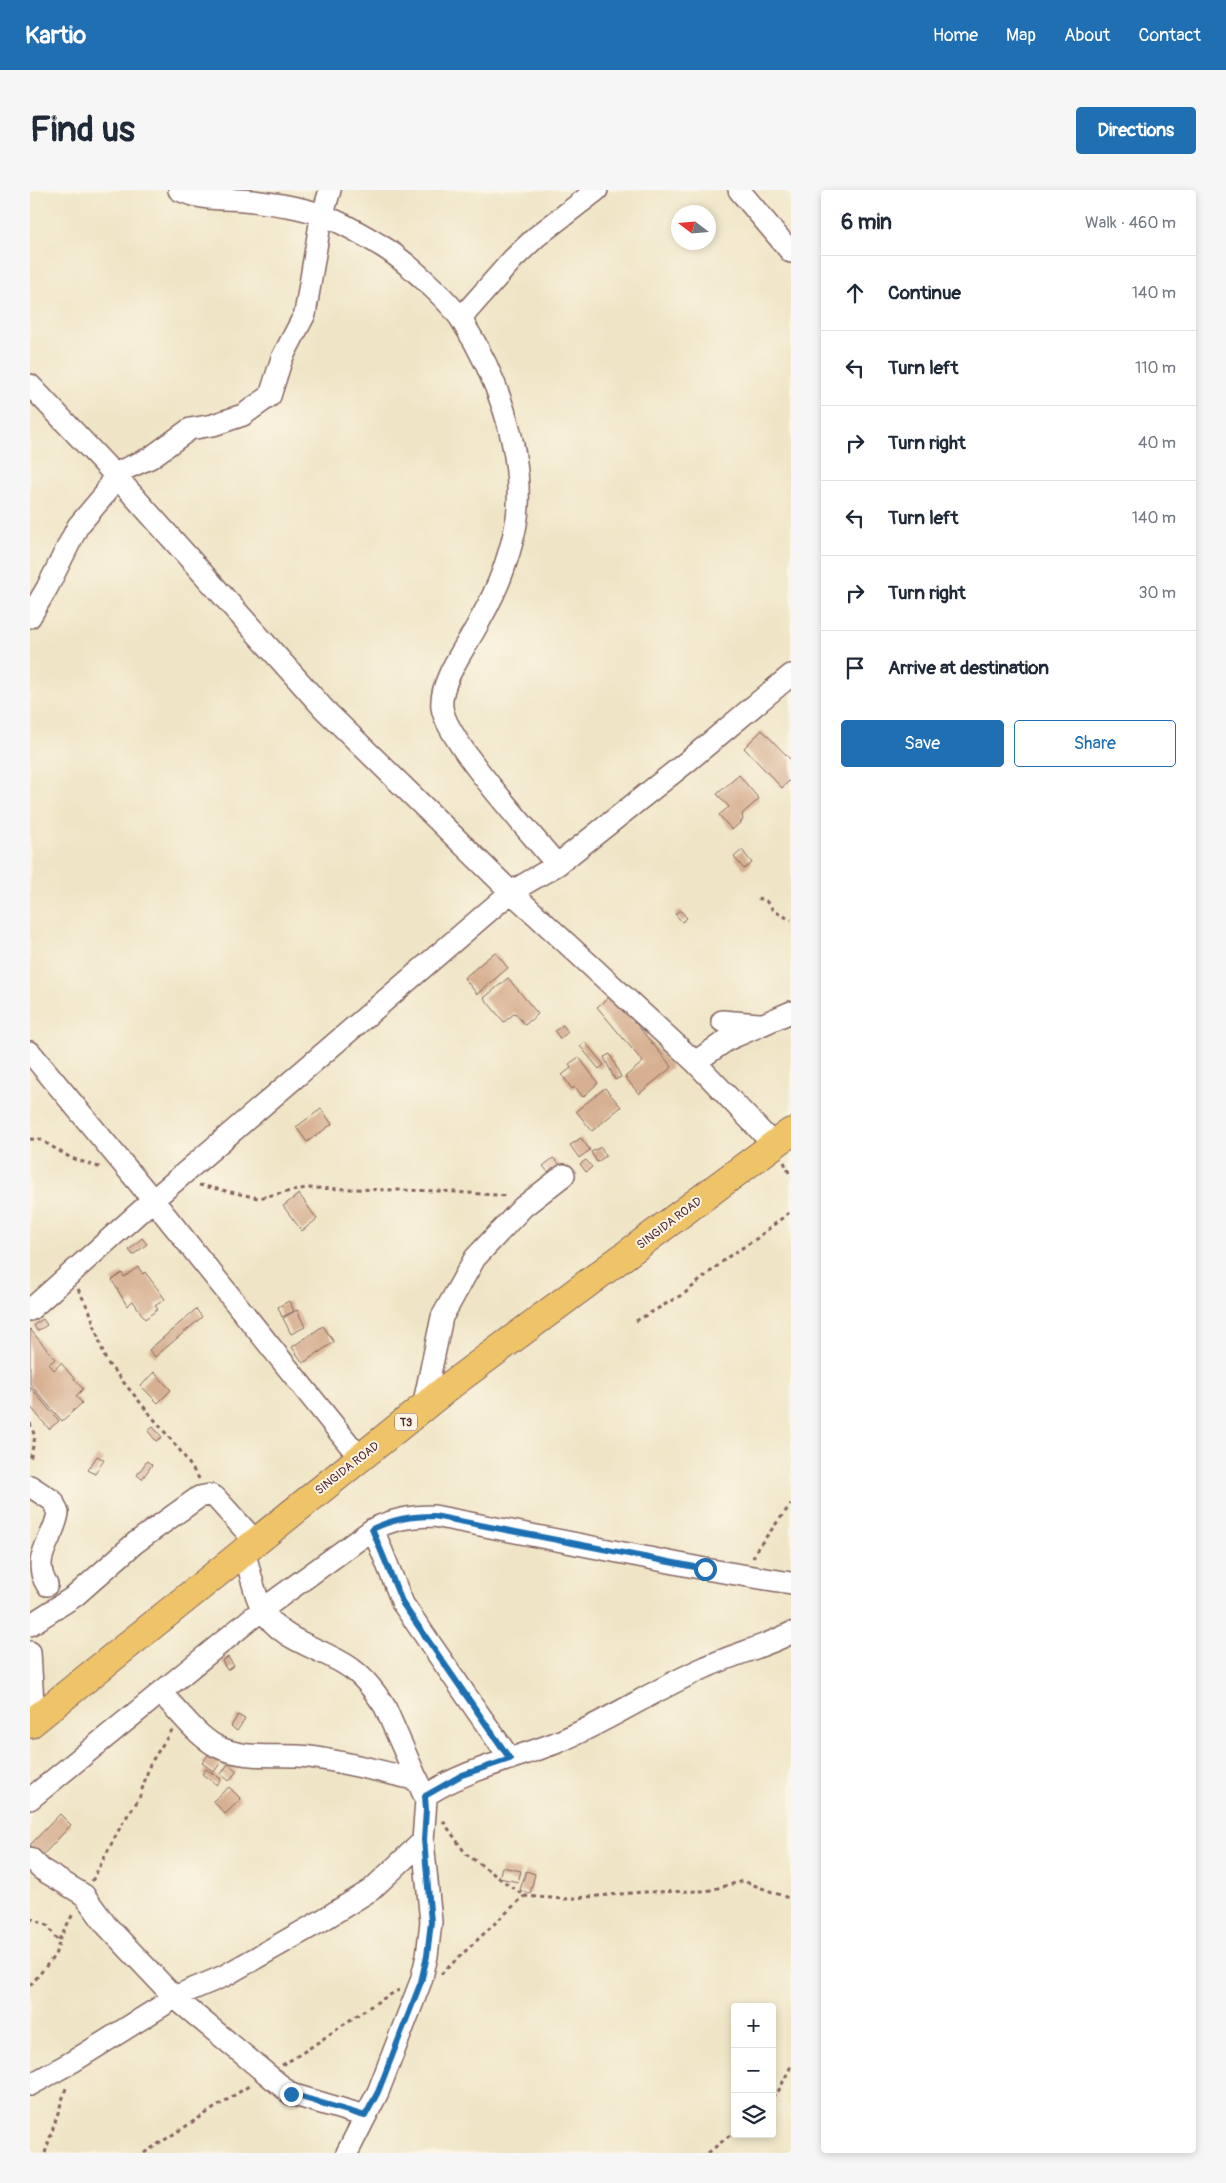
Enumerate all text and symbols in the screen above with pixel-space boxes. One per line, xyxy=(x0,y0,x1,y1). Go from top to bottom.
text: Kartio xyxy=(25,21,86,50)
text: Home xyxy=(933,24,978,47)
text: Map xyxy=(1006,24,1036,47)
text: About xyxy=(1064,24,1110,47)
text: Contact xyxy=(1138,24,1201,47)
button: Directions xyxy=(1076,107,1196,154)
text: Find us xyxy=(30,108,135,152)
north arrow xyxy=(671,205,716,250)
text: 6 min xyxy=(841,209,892,236)
text: Walk · 460 m xyxy=(1085,213,1176,233)
icon: ahead xyxy=(841,279,869,307)
text: Continue xyxy=(888,281,961,305)
text: 140 m xyxy=(1132,283,1176,303)
icon: left xyxy=(841,354,869,382)
text: Turn left xyxy=(888,356,958,380)
text: 110 m xyxy=(1135,358,1176,378)
icon: right xyxy=(841,429,869,457)
text: Turn right xyxy=(888,431,966,455)
text: 40 m xyxy=(1138,433,1176,453)
icon: left xyxy=(841,504,869,532)
text: Turn left xyxy=(888,506,958,530)
text: 140 m xyxy=(1132,508,1176,528)
icon: right xyxy=(841,579,869,607)
text: Turn right xyxy=(888,581,966,605)
text: 30 m xyxy=(1138,583,1176,603)
icon: arrive xyxy=(841,654,869,682)
text: Arrive at destination xyxy=(888,656,1049,680)
button: Save xyxy=(841,720,1004,767)
button: Share xyxy=(1014,720,1176,767)
street label: SINGIDA ROAD xyxy=(634,1194,705,1253)
road number: T3 xyxy=(395,1414,417,1430)
street label: SINGIDA ROAD xyxy=(312,1438,383,1498)
route start xyxy=(694,1558,717,1581)
map controls xyxy=(731,2003,776,2138)
button: + xyxy=(731,2003,776,2048)
button: − xyxy=(731,2048,776,2093)
route end xyxy=(280,2083,303,2106)
button: layers xyxy=(731,2093,776,2138)

